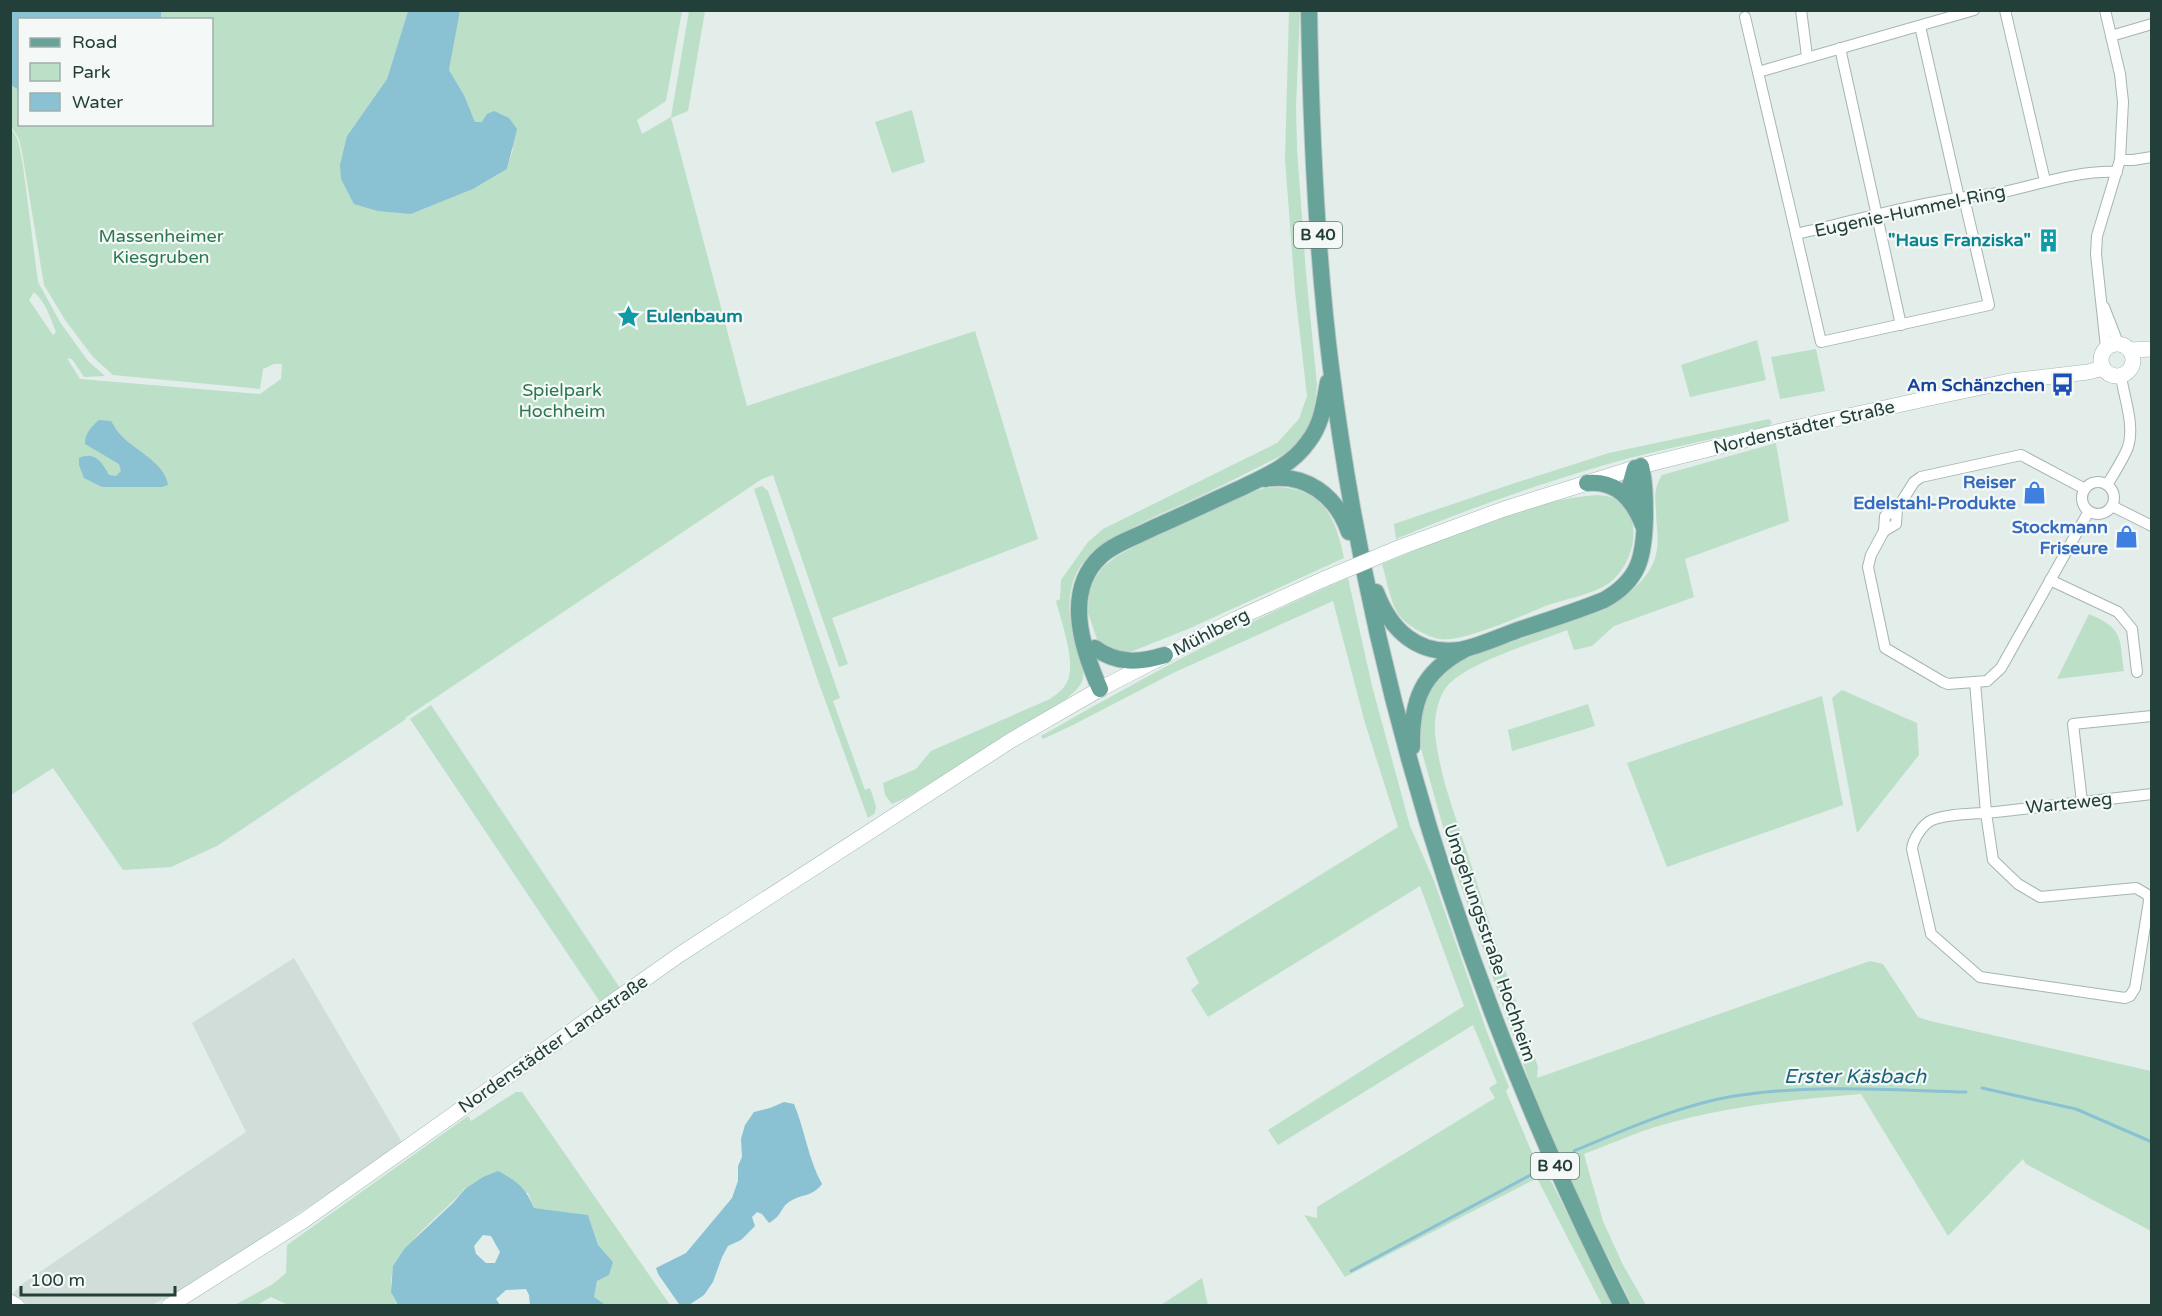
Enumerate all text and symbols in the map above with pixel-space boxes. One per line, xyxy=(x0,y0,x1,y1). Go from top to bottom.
legend xyxy=(18,18,213,126)
text: Road xyxy=(72,31,117,53)
text: Park xyxy=(72,61,111,83)
text: Water xyxy=(72,91,123,113)
street label: Eugenie-Hummel-Ring xyxy=(1813,180,2007,242)
road number: B 40 xyxy=(1294,222,1342,248)
park label: Massenheimer Kiesgruben xyxy=(98,225,224,268)
building icon: "Haus Franziska" xyxy=(2036,227,2062,253)
place label: "Haus Franziska" xyxy=(1888,229,2031,251)
place icon: Eulenbaum xyxy=(615,303,641,329)
place label: Eulenbaum xyxy=(646,305,743,327)
bus stop icon: Am Schänzchen xyxy=(2050,372,2076,398)
place label: Am Schänzchen xyxy=(1907,374,2045,396)
park label: Spielpark Hochheim xyxy=(519,379,606,422)
street label: Nordenstädter Straße xyxy=(1711,395,1897,459)
place label: Reiser Edelstahl-Produkte xyxy=(1853,471,2017,514)
shop icon: Reiser Edelstahl-Produkte xyxy=(2021,479,2047,505)
place label: Stockmann Friseure xyxy=(2012,516,2108,559)
shop icon: Stockmann Friseure xyxy=(2113,524,2139,550)
street label: Mühlberg xyxy=(1169,603,1253,661)
street label: Warteweg xyxy=(2025,788,2113,818)
street label: Umgehungsstraße Hochheim xyxy=(1439,821,1541,1065)
street label: Nordenstädter Landstraße xyxy=(454,970,652,1118)
water label: Erster Käsbach xyxy=(1784,1065,1927,1089)
road number: B 40 xyxy=(1531,1153,1579,1179)
scale bar xyxy=(21,1259,176,1297)
text: 100 m xyxy=(30,1269,85,1291)

